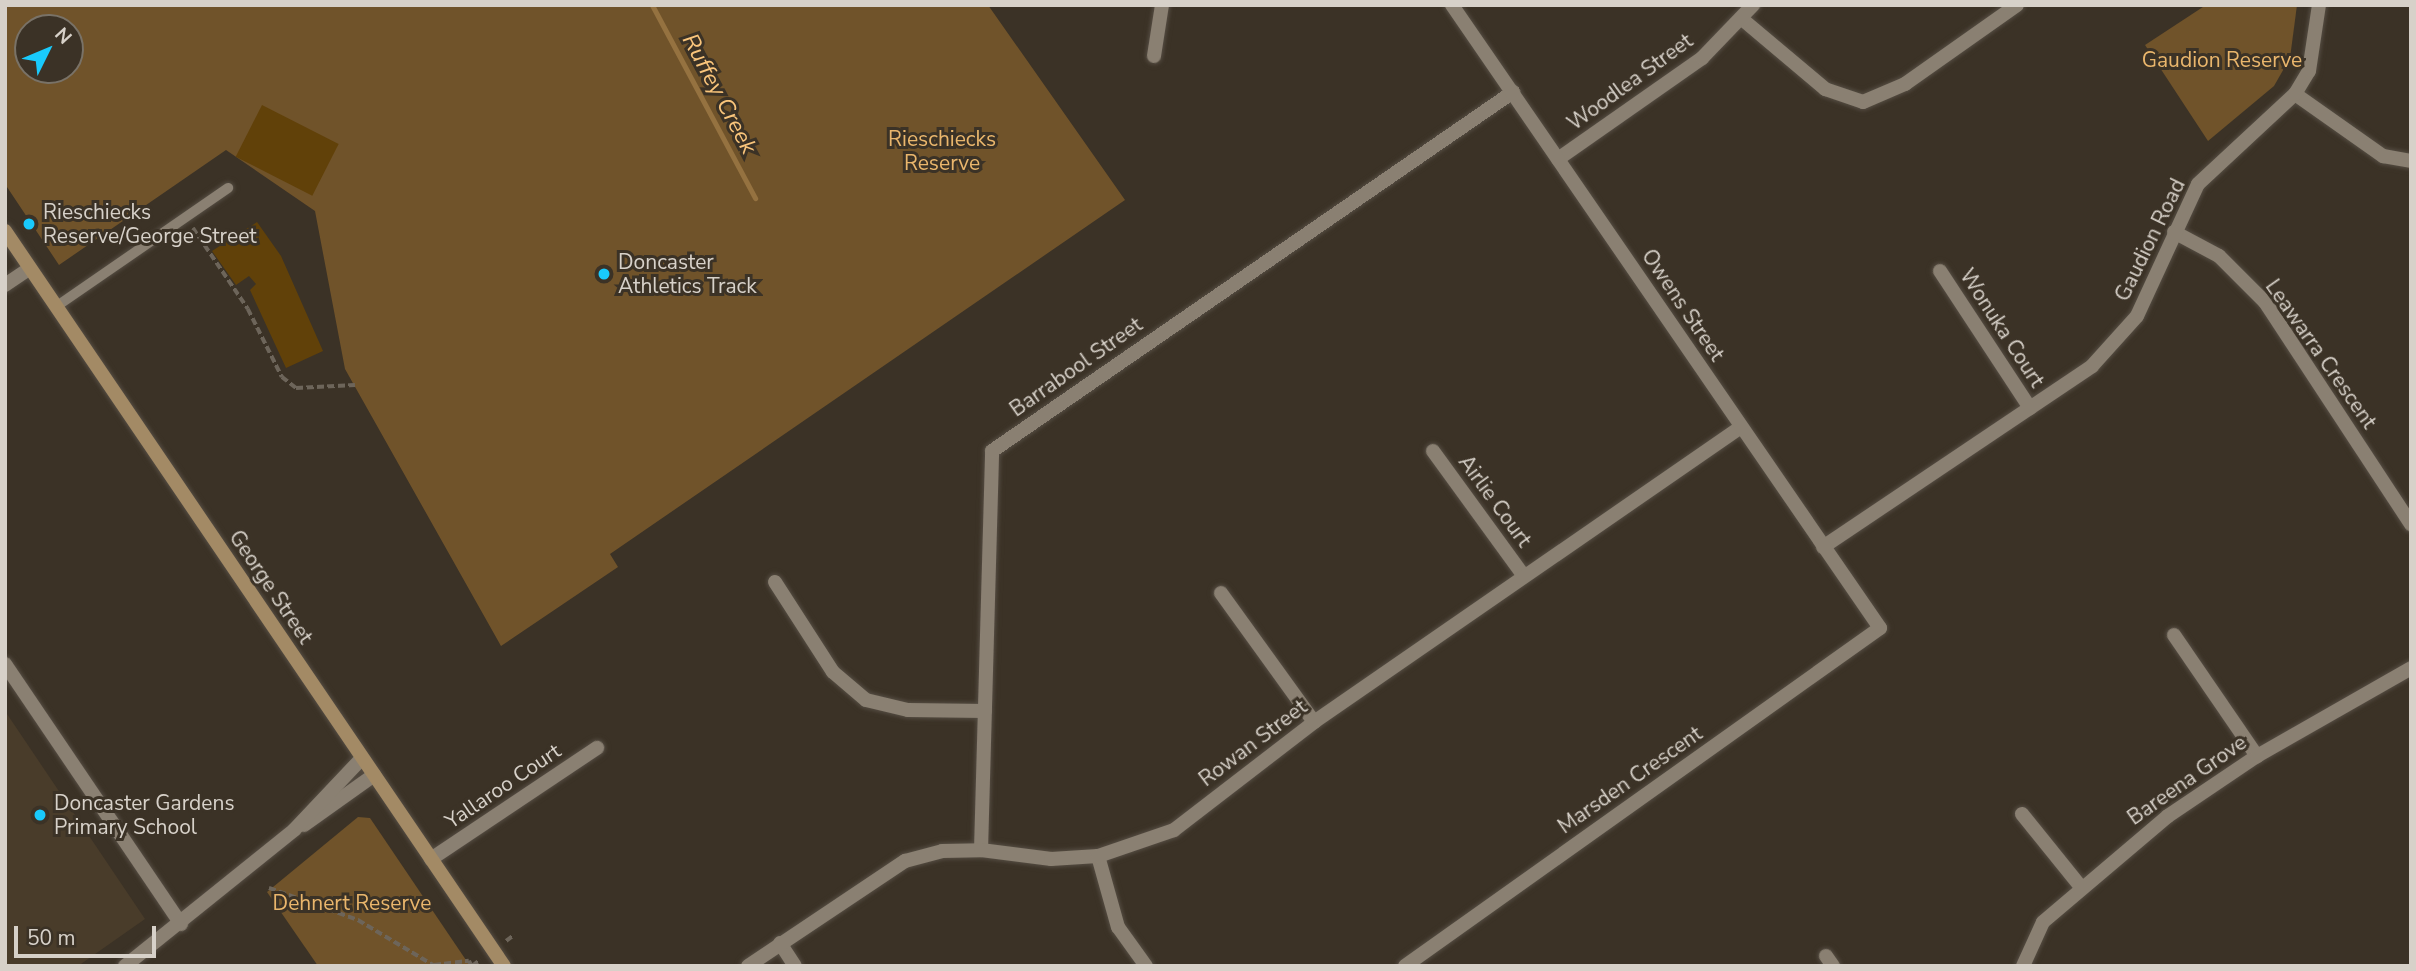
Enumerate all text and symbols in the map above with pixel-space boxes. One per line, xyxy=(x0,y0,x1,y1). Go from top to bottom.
north arrow xyxy=(14,14,84,84)
text: N xyxy=(49,22,77,50)
street label: Woodlea Street xyxy=(1562,28,1698,136)
water label: Ruffey Creek xyxy=(676,29,762,159)
park label: Gaudion Reserve xyxy=(2142,47,2302,73)
park label: Rieschiecks Reserve xyxy=(888,126,996,176)
street label: Gaudion Road xyxy=(2109,175,2191,305)
place label: Rieschiecks Reserve/George Street xyxy=(43,199,257,249)
marker: Rieschiecks Reserve/George Street xyxy=(21,216,37,232)
street label: Owens Street xyxy=(1636,244,1730,366)
place label: Doncaster Athletics Track xyxy=(618,249,757,299)
street label: Wonuka Court xyxy=(1954,264,2050,392)
marker: Doncaster Athletics Track xyxy=(596,266,612,282)
street label: Leawarra Crescent xyxy=(2260,275,2382,433)
street label: Barrabool Street xyxy=(1005,312,1147,422)
street label: Airlie Court xyxy=(1453,450,1537,552)
street label: George Street xyxy=(224,525,318,649)
street label: Rowan Street xyxy=(1194,694,1312,792)
street label: Marsden Crescent xyxy=(1553,721,1707,839)
street label: Bareena Grove xyxy=(2123,730,2251,830)
street label: Yallaroo Court xyxy=(440,738,566,834)
place label: Doncaster Gardens Primary School xyxy=(54,790,234,840)
marker: Doncaster Gardens Primary School xyxy=(32,807,48,823)
park label: Dehnert Reserve xyxy=(273,890,431,916)
scale bar xyxy=(18,912,159,956)
text: 50 m xyxy=(27,924,76,952)

